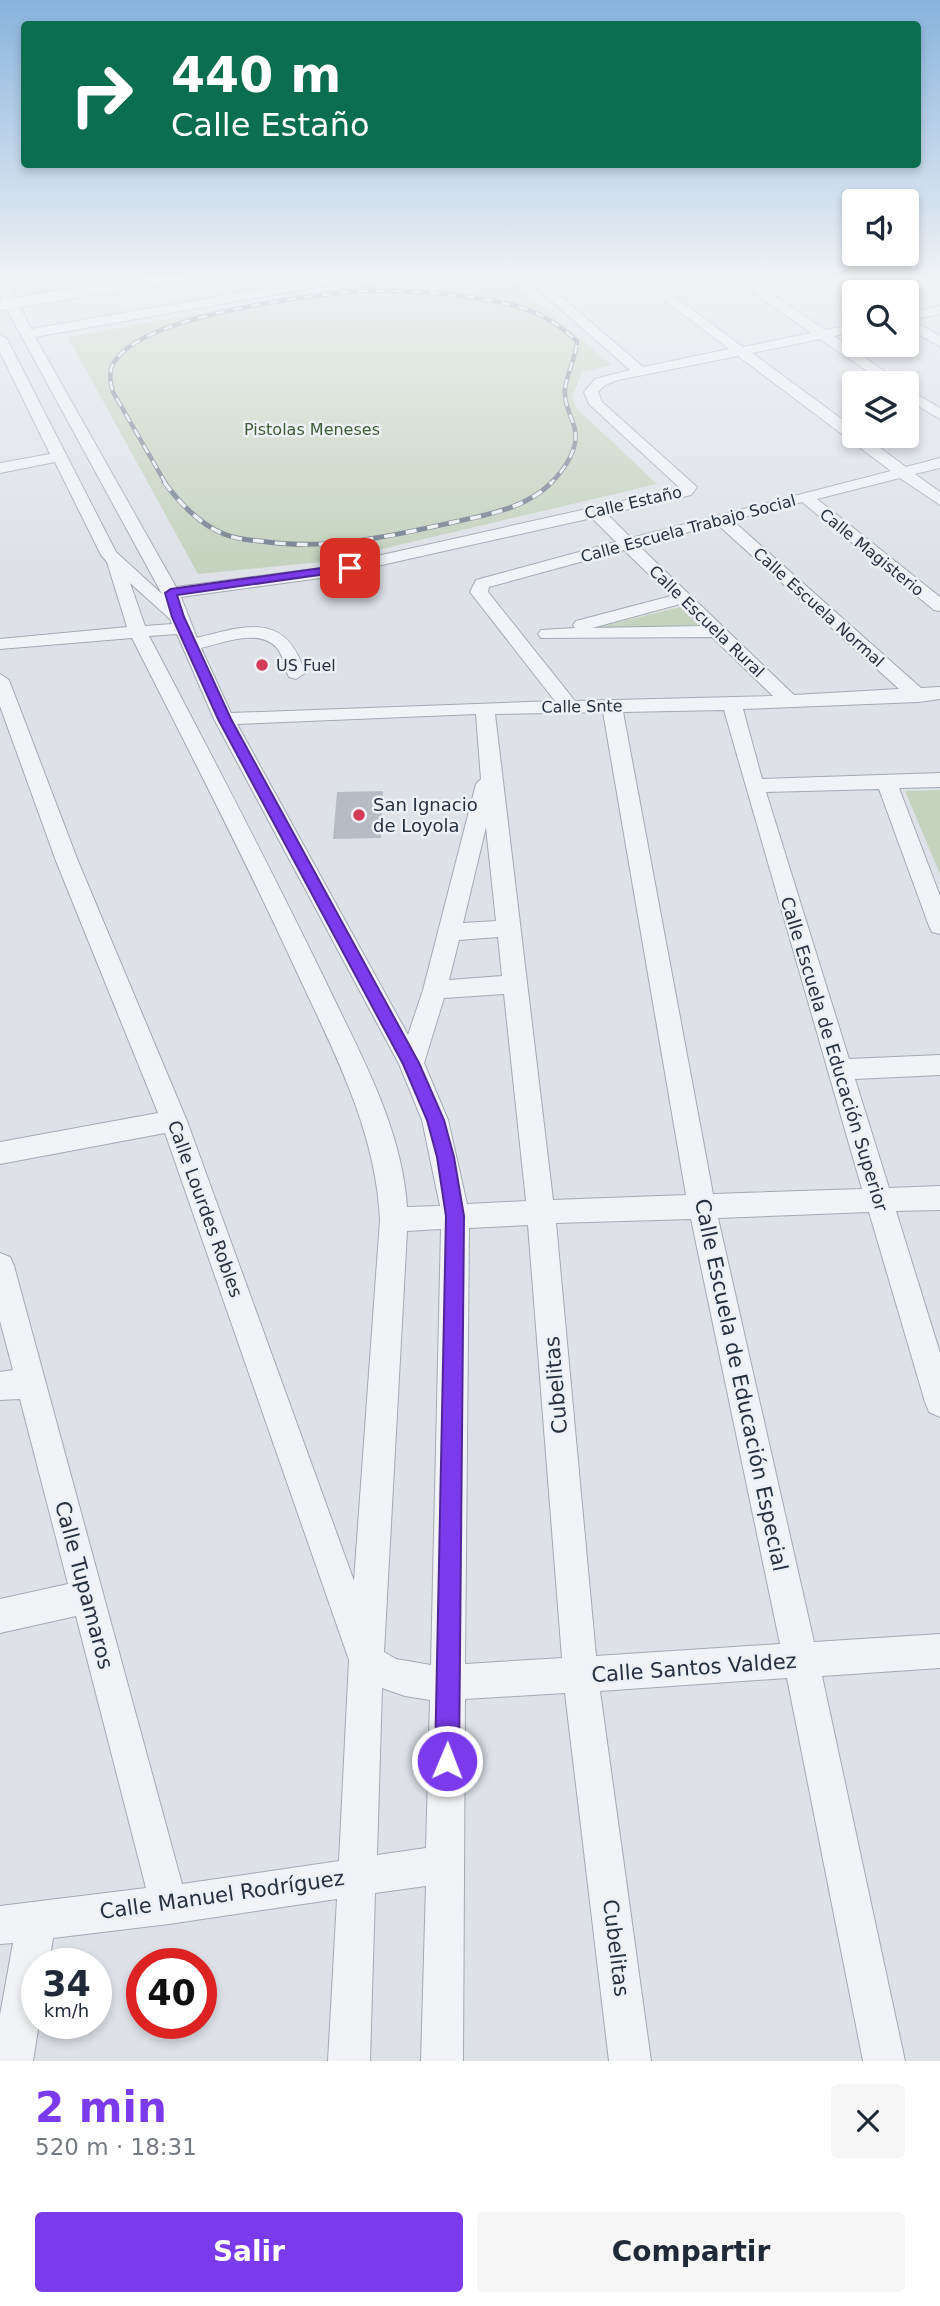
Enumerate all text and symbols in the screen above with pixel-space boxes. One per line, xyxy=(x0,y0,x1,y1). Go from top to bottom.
text: 440 m xyxy=(171,47,341,104)
icon: right xyxy=(56,49,147,140)
text: Calle Estaño xyxy=(171,106,370,144)
map controls xyxy=(842,189,919,448)
button: sound xyxy=(842,189,919,266)
button: search xyxy=(842,280,919,357)
button: layers xyxy=(842,371,919,448)
park label: Pistolas Meneses xyxy=(244,420,380,439)
street label: Calle Estaño xyxy=(583,482,684,523)
street label: Calle Escuela Trabajo Social xyxy=(579,491,798,566)
street label: Calle Magisterio xyxy=(816,505,928,600)
pin xyxy=(320,538,380,598)
street label: Calle Escuela Normal xyxy=(749,544,888,671)
icon: arrive xyxy=(331,549,369,587)
street label: Calle Escuela Rural xyxy=(645,561,768,681)
place label: US Fuel xyxy=(276,656,336,675)
marker: US Fuel xyxy=(254,657,270,673)
street label: Calle Snte xyxy=(541,696,623,717)
place label: San Ignacio de Loyola xyxy=(373,794,478,836)
marker: San Ignacio de Loyola xyxy=(351,807,367,823)
street label: Calle Escuela de Educación Superior xyxy=(777,894,893,1214)
street label: Calle Lourdes Robles xyxy=(164,1117,247,1300)
street label: Calle Escuela de Educación Especial xyxy=(690,1197,792,1573)
street label: Cubelitas xyxy=(540,1335,572,1435)
street label: Calle Tupamaros xyxy=(50,1498,118,1672)
street label: Calle Santos Valdez xyxy=(591,1649,797,1687)
position arrow xyxy=(410,1724,484,1798)
street label: Calle Manuel Rodríguez xyxy=(98,1866,346,1924)
street label: Cubelitas xyxy=(598,1898,634,1998)
speed limit sign: 40 xyxy=(126,1948,217,2039)
text: 34 xyxy=(42,1964,91,2004)
text: km/h xyxy=(44,2000,89,2021)
text: 2 min xyxy=(35,2083,167,2132)
button: close xyxy=(831,2084,905,2158)
text: 520 m · 18:31 xyxy=(35,2134,197,2160)
button: Salir xyxy=(35,2212,463,2292)
button: Compartir xyxy=(477,2212,905,2292)

